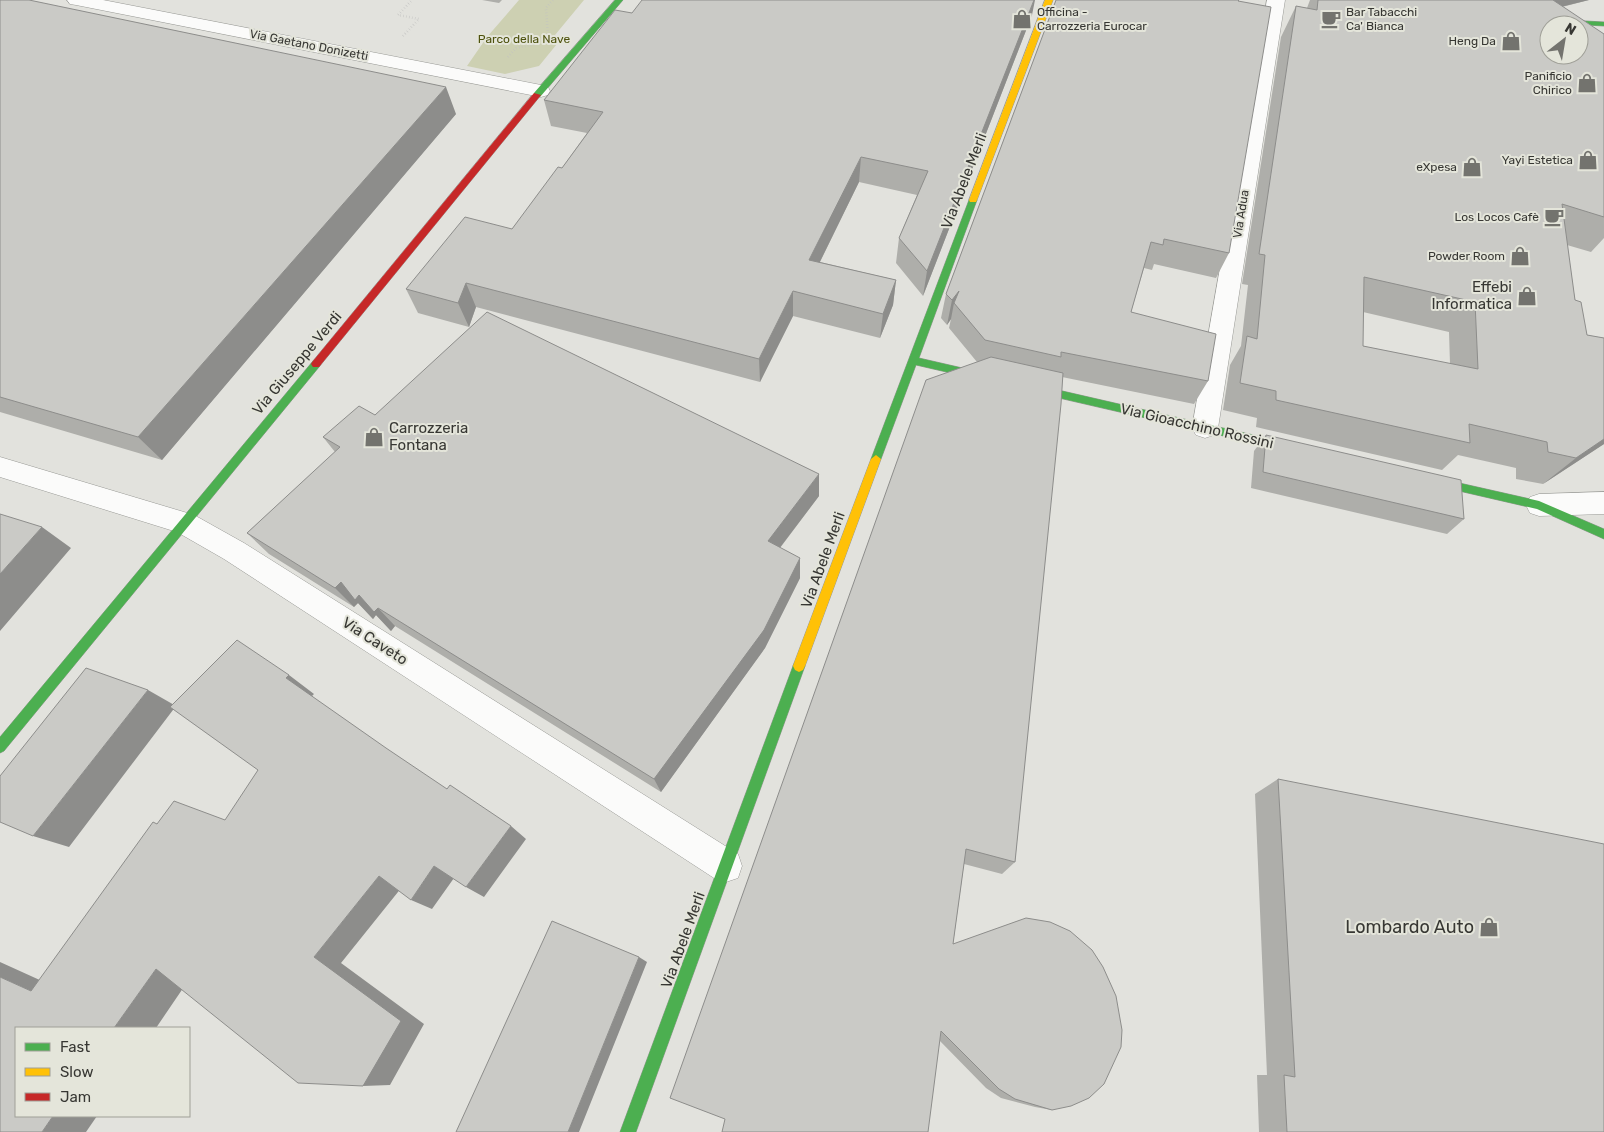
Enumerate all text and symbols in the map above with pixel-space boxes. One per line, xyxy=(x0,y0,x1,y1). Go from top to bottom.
place label: Officina - Carrozzeria Eurocar xyxy=(1037,5,1147,33)
place label: Bar Tabacchi Ca' Bianca xyxy=(1346,5,1417,33)
shop icon: Officina - Carrozzeria Eurocar xyxy=(1011,8,1033,30)
cafe icon: Bar Tabacchi Ca' Bianca xyxy=(1320,8,1342,30)
north arrow xyxy=(1539,15,1589,65)
text: N xyxy=(1562,19,1579,39)
street label: Via Gaetano Donizetti xyxy=(249,27,370,63)
shop icon: Heng Da xyxy=(1500,30,1522,52)
park label: Parco della Nave xyxy=(478,32,570,46)
place label: Heng Da xyxy=(1448,34,1496,48)
place label: Panificio Chirico xyxy=(1525,69,1572,97)
shop icon: Panificio Chirico xyxy=(1576,72,1598,94)
street label: Via Abele Merli xyxy=(937,130,991,232)
shop icon: Yayi Estetica xyxy=(1577,149,1599,171)
place label: Yayi Estetica xyxy=(1502,153,1573,167)
shop icon: eXpesa xyxy=(1461,156,1483,178)
place label: eXpesa xyxy=(1416,160,1457,174)
street label: Via Adua xyxy=(1230,189,1252,239)
cafe icon: Los Locos Cafè xyxy=(1543,206,1565,228)
place label: Los Locos Cafè xyxy=(1455,210,1539,224)
shop icon: Powder Room xyxy=(1509,245,1531,267)
place label: Powder Room xyxy=(1428,249,1505,263)
place label: Effebi Informatica xyxy=(1431,278,1512,313)
shop icon: Effebi Informatica xyxy=(1516,285,1538,307)
street label: Via Giuseppe Verdi xyxy=(249,308,345,418)
street label: Via Gioacchino Rossini xyxy=(1119,400,1275,452)
place label: Carrozzeria Fontana xyxy=(389,419,468,454)
shop icon: Carrozzeria Fontana xyxy=(363,426,385,448)
street label: Via Abele Merli xyxy=(797,509,849,611)
street label: Via Caveto xyxy=(339,613,411,669)
street label: Via Abele Merli xyxy=(657,889,709,991)
place label: Lombardo Auto xyxy=(1345,916,1474,938)
shop icon: Lombardo Auto xyxy=(1478,916,1500,938)
legend xyxy=(15,1027,190,1117)
text: Fast xyxy=(60,1038,90,1056)
text: Slow xyxy=(60,1063,93,1081)
text: Jam xyxy=(60,1088,91,1106)

